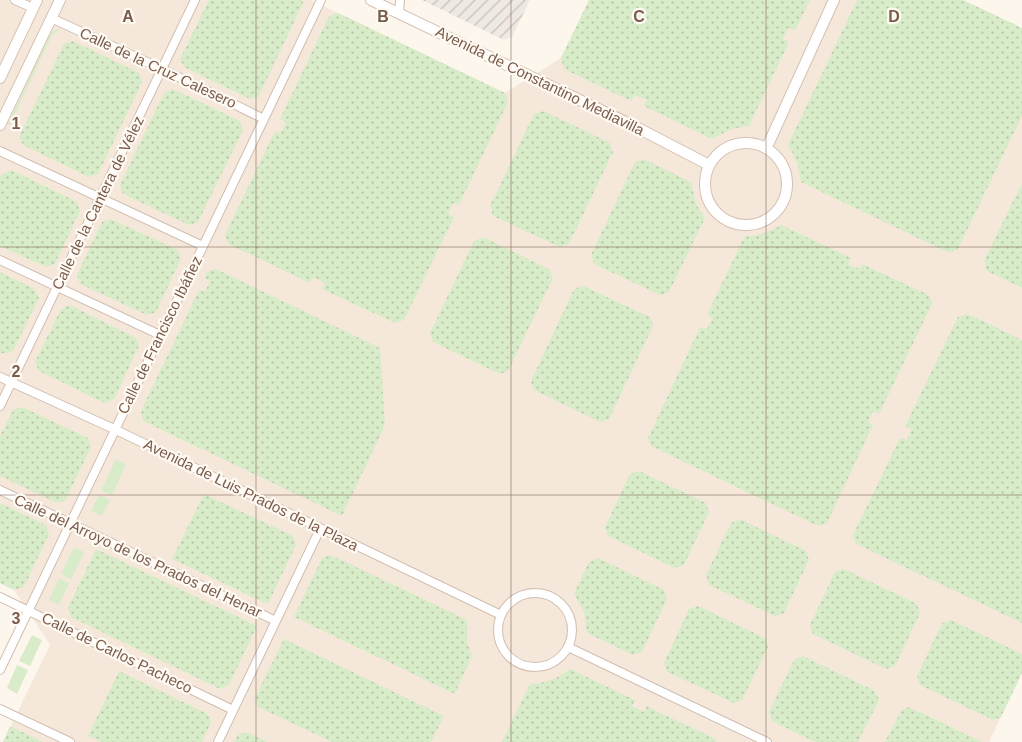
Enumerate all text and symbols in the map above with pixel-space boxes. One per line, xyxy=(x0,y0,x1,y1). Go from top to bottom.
text: A xyxy=(122,8,134,25)
text: B xyxy=(377,8,389,25)
text: C xyxy=(633,8,645,25)
text: D xyxy=(888,8,900,25)
street label: Avenida de Constantino Mediavilla xyxy=(433,23,648,139)
street label: Calle de la Cruz Calesero xyxy=(77,24,239,111)
street label: Calle de la Cantera de Vélez xyxy=(48,113,147,292)
text: 1 xyxy=(12,115,21,132)
street label: Calle de Francisco Ibáñez xyxy=(114,253,205,416)
text: 2 xyxy=(12,363,21,380)
street label: Avenida de Luis Prados de la Plaza xyxy=(141,435,362,554)
street label: Calle del Arroyo de los Prados del Henar xyxy=(12,491,265,621)
street label: Calle de Carlos Pacheco xyxy=(39,609,195,696)
text: 3 xyxy=(12,610,21,627)

